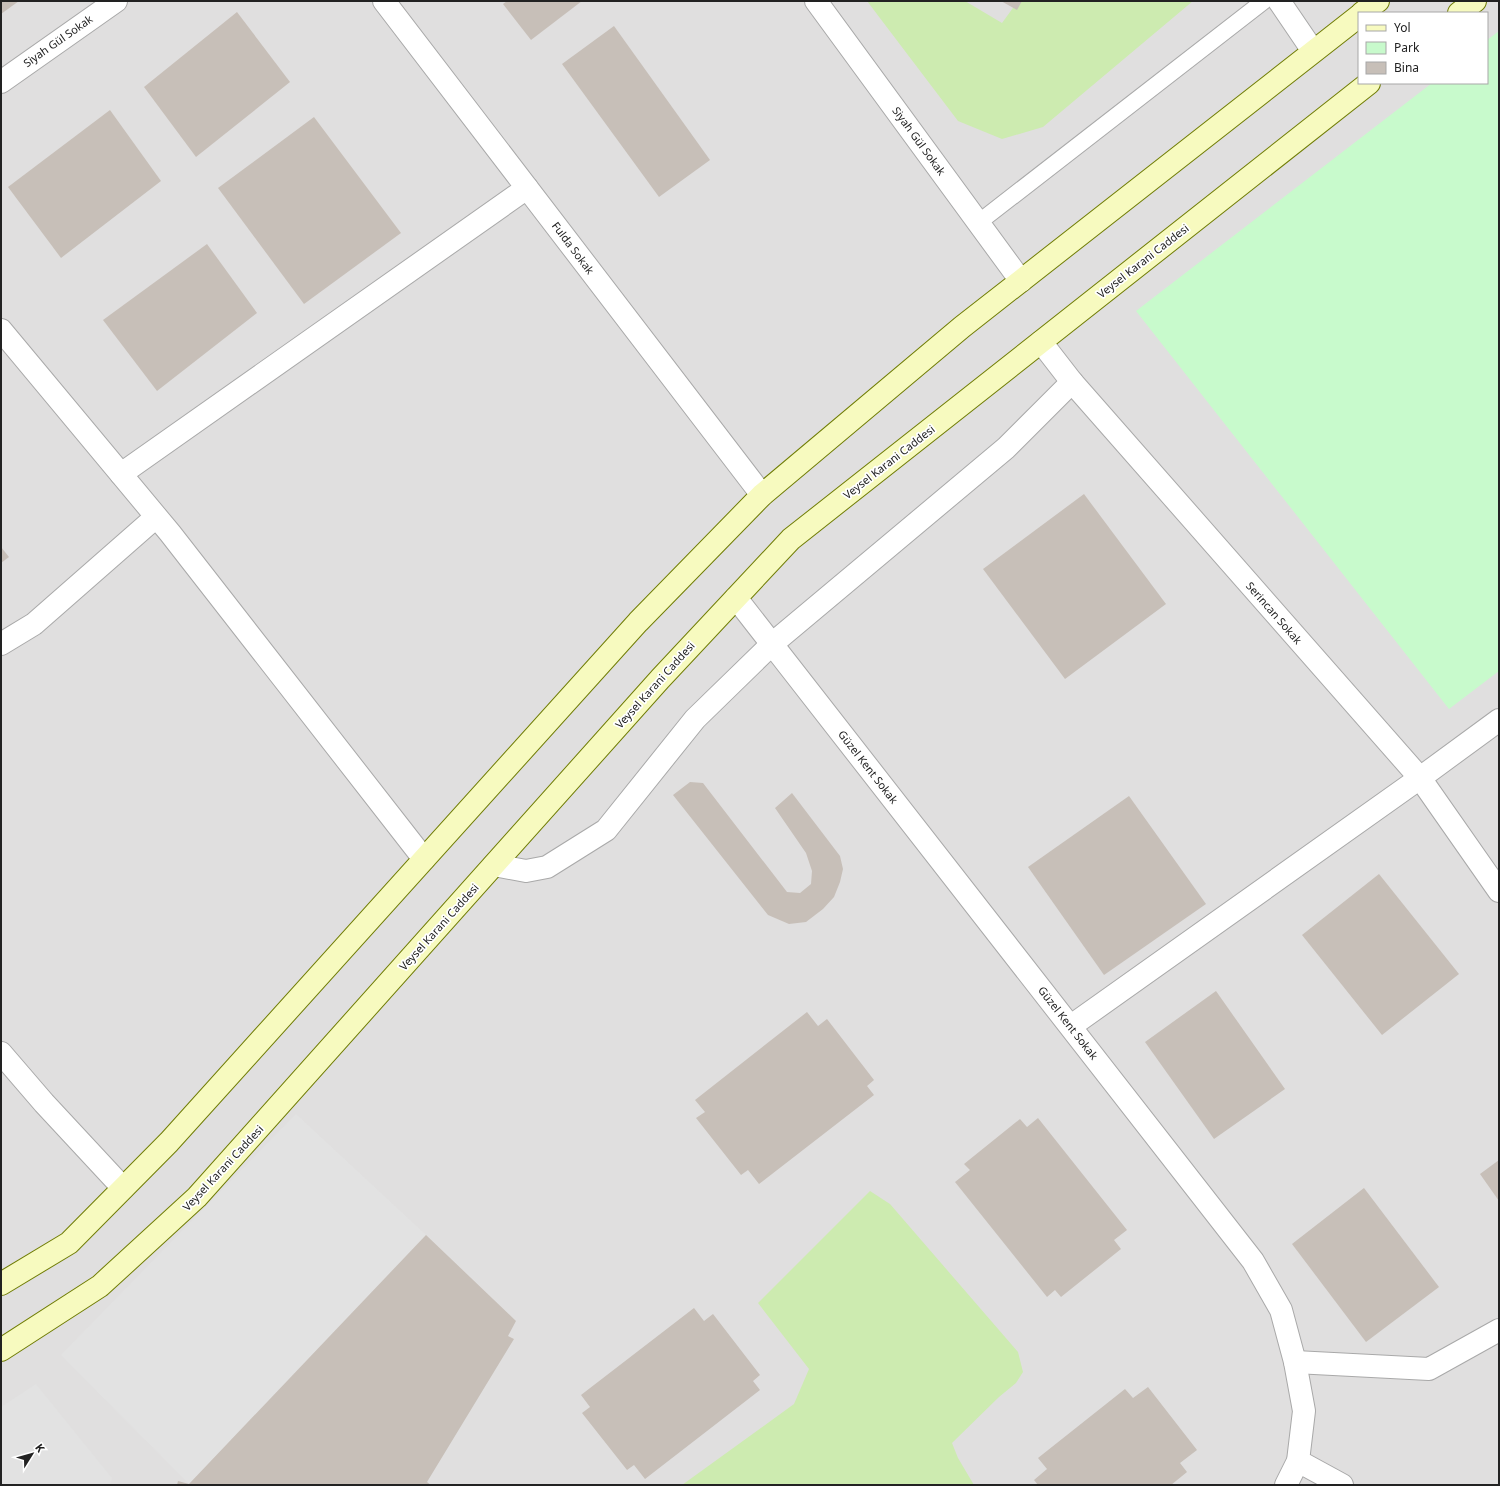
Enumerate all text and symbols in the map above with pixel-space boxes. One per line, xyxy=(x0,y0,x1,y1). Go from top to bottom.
street label: Siyah Gül Sokak xyxy=(20,11,95,70)
legend xyxy=(1358,12,1488,84)
text: Yol xyxy=(1394,19,1411,36)
text: Park xyxy=(1394,39,1420,56)
text: Bina xyxy=(1394,59,1419,76)
street label: Siyah Gül Sokak xyxy=(889,103,949,178)
street label: Fulda Sokak xyxy=(549,219,598,277)
street label: Veysel Karani Caddesi xyxy=(1094,220,1191,301)
street label: Veysel Karani Caddesi xyxy=(840,421,937,502)
street label: Serincan Sokak xyxy=(1243,578,1306,647)
street label: Veysel Karani Caddesi xyxy=(612,638,698,731)
street label: Güzel Kent Sokak xyxy=(835,727,902,807)
street label: Veysel Karani Caddesi xyxy=(396,880,482,973)
street label: Güzel Kent Sokak xyxy=(1035,983,1102,1063)
street label: Veysel Karani Caddesi xyxy=(179,1122,266,1214)
north arrow xyxy=(12,1434,52,1474)
text: K xyxy=(32,1440,49,1456)

